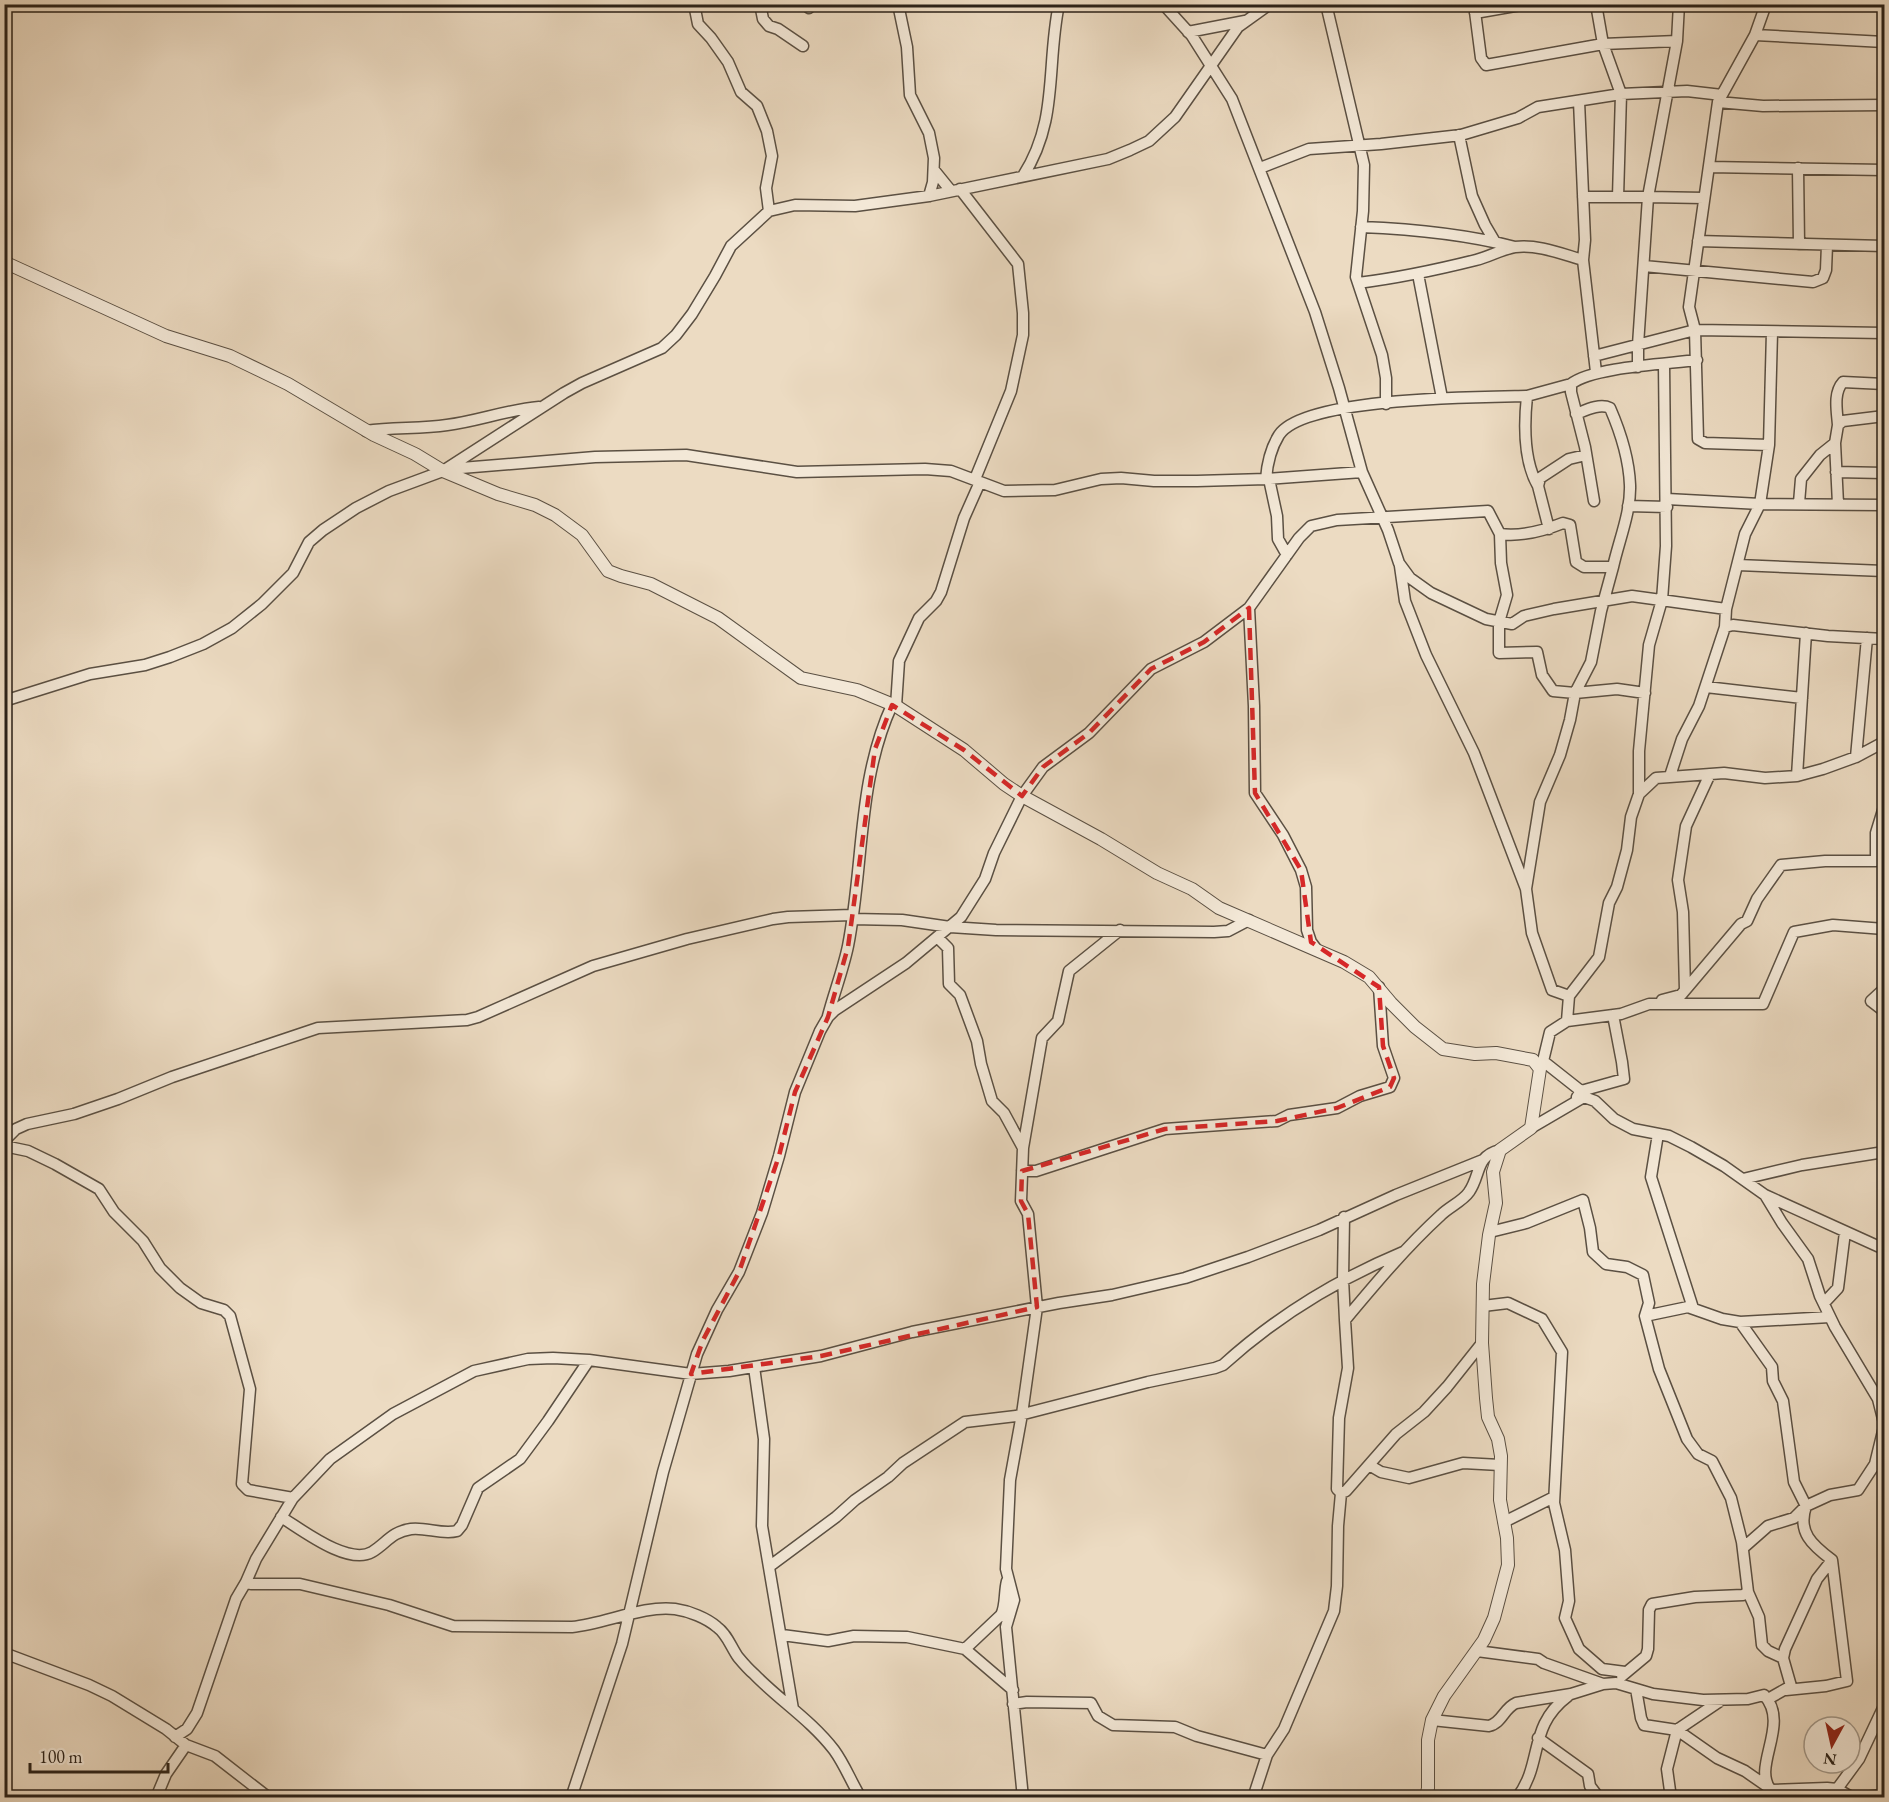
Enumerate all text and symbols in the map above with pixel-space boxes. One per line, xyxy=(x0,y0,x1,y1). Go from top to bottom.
north arrow xyxy=(1802,1715,1862,1775)
scale bar xyxy=(30,1736,168,1774)
text: 100 m xyxy=(39,1745,83,1768)
text: N xyxy=(1822,1748,1838,1771)

